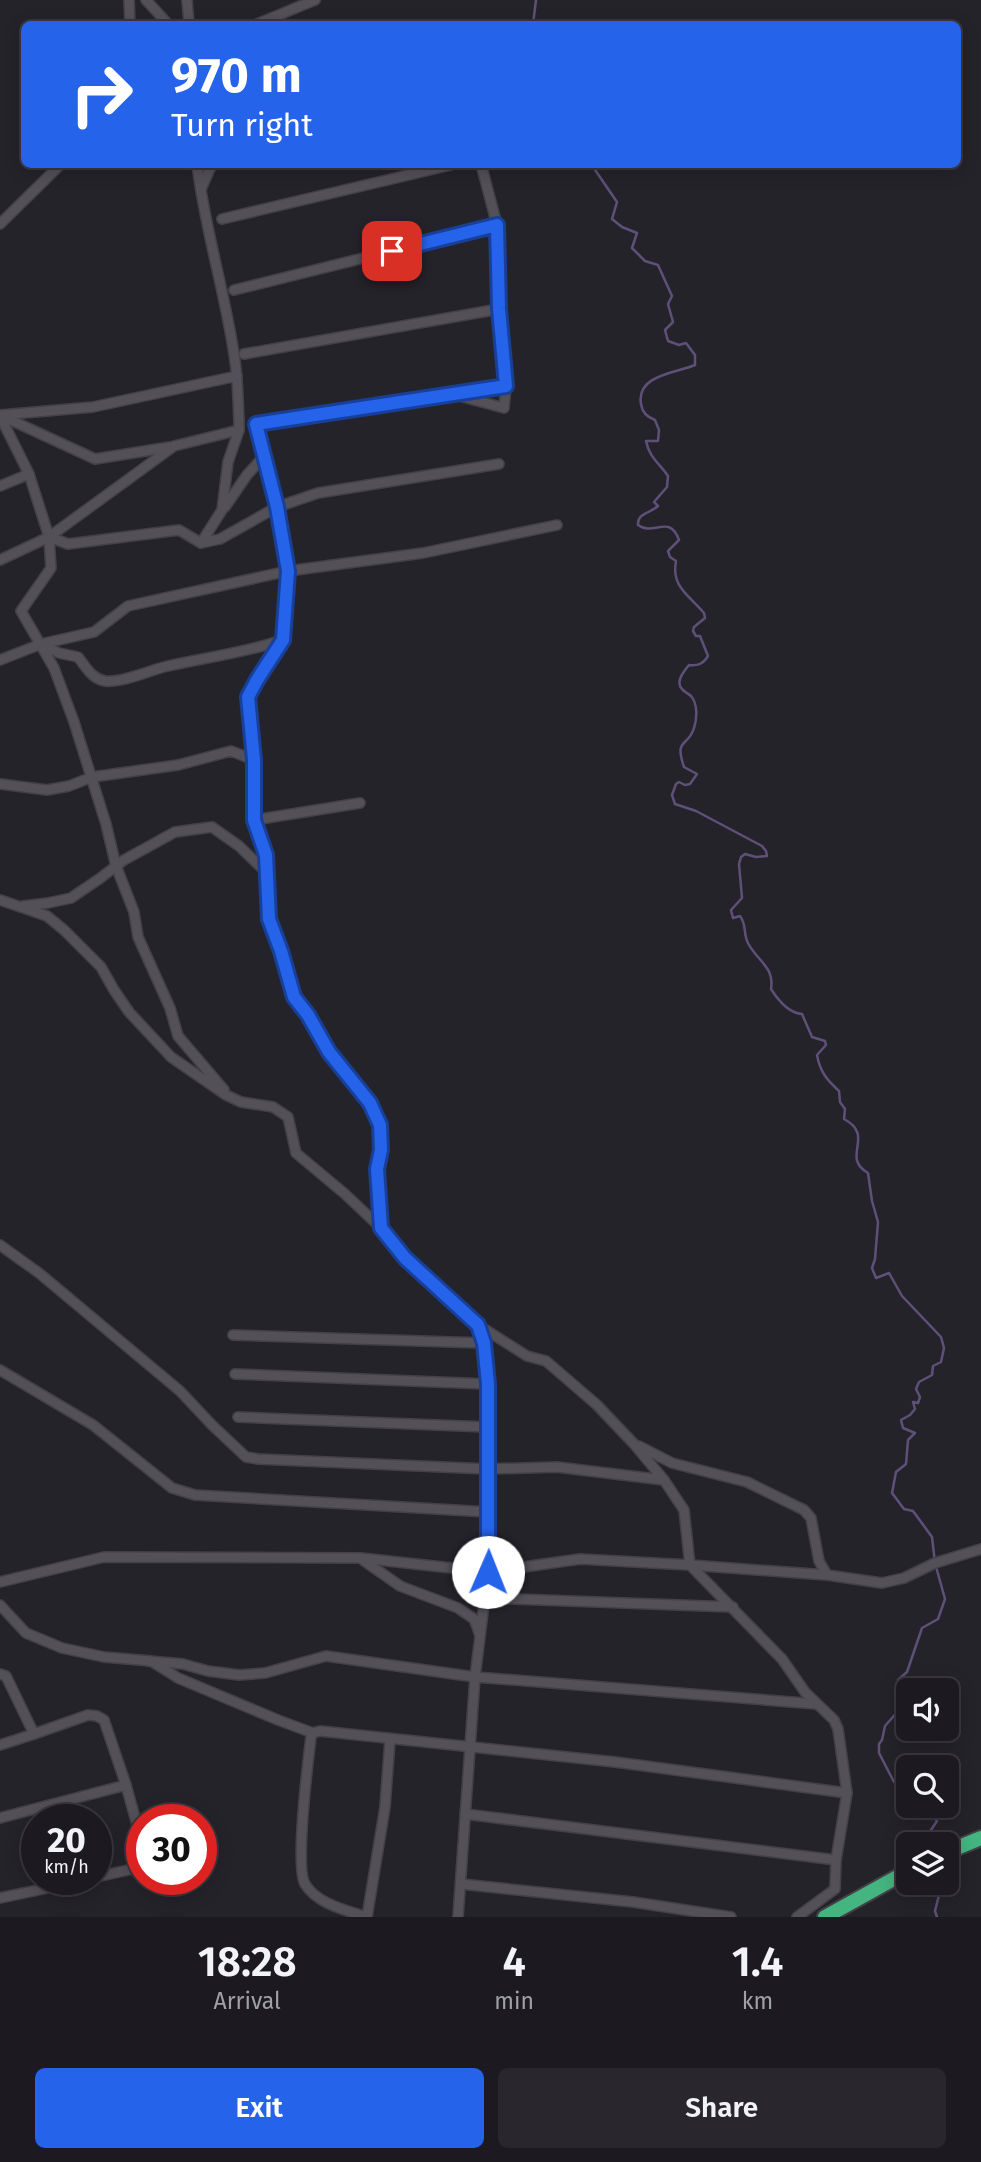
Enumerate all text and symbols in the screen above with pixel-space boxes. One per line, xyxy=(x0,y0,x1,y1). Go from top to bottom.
text: 970 m xyxy=(171,46,302,105)
icon: right xyxy=(56,49,147,140)
text: Turn right xyxy=(171,106,313,144)
pin xyxy=(362,221,422,281)
icon: arrive xyxy=(373,232,411,270)
position arrow xyxy=(451,1535,525,1609)
map controls xyxy=(896,1678,959,1895)
button: sound xyxy=(896,1678,959,1741)
button: search xyxy=(896,1755,959,1818)
speed limit sign: 30 xyxy=(126,1804,217,1895)
text: 20 xyxy=(47,1819,86,1861)
button: layers xyxy=(896,1832,959,1895)
text: km/h xyxy=(44,1856,89,1878)
text: 18:28 xyxy=(198,1937,297,1987)
text: 4 xyxy=(502,1937,526,1987)
text: 1.4 xyxy=(732,1937,783,1987)
text: Arrival xyxy=(213,1987,281,2015)
text: min xyxy=(494,1987,534,2015)
text: km xyxy=(742,1987,773,2015)
button: Exit xyxy=(35,2068,484,2148)
button: Share xyxy=(498,2068,946,2148)

